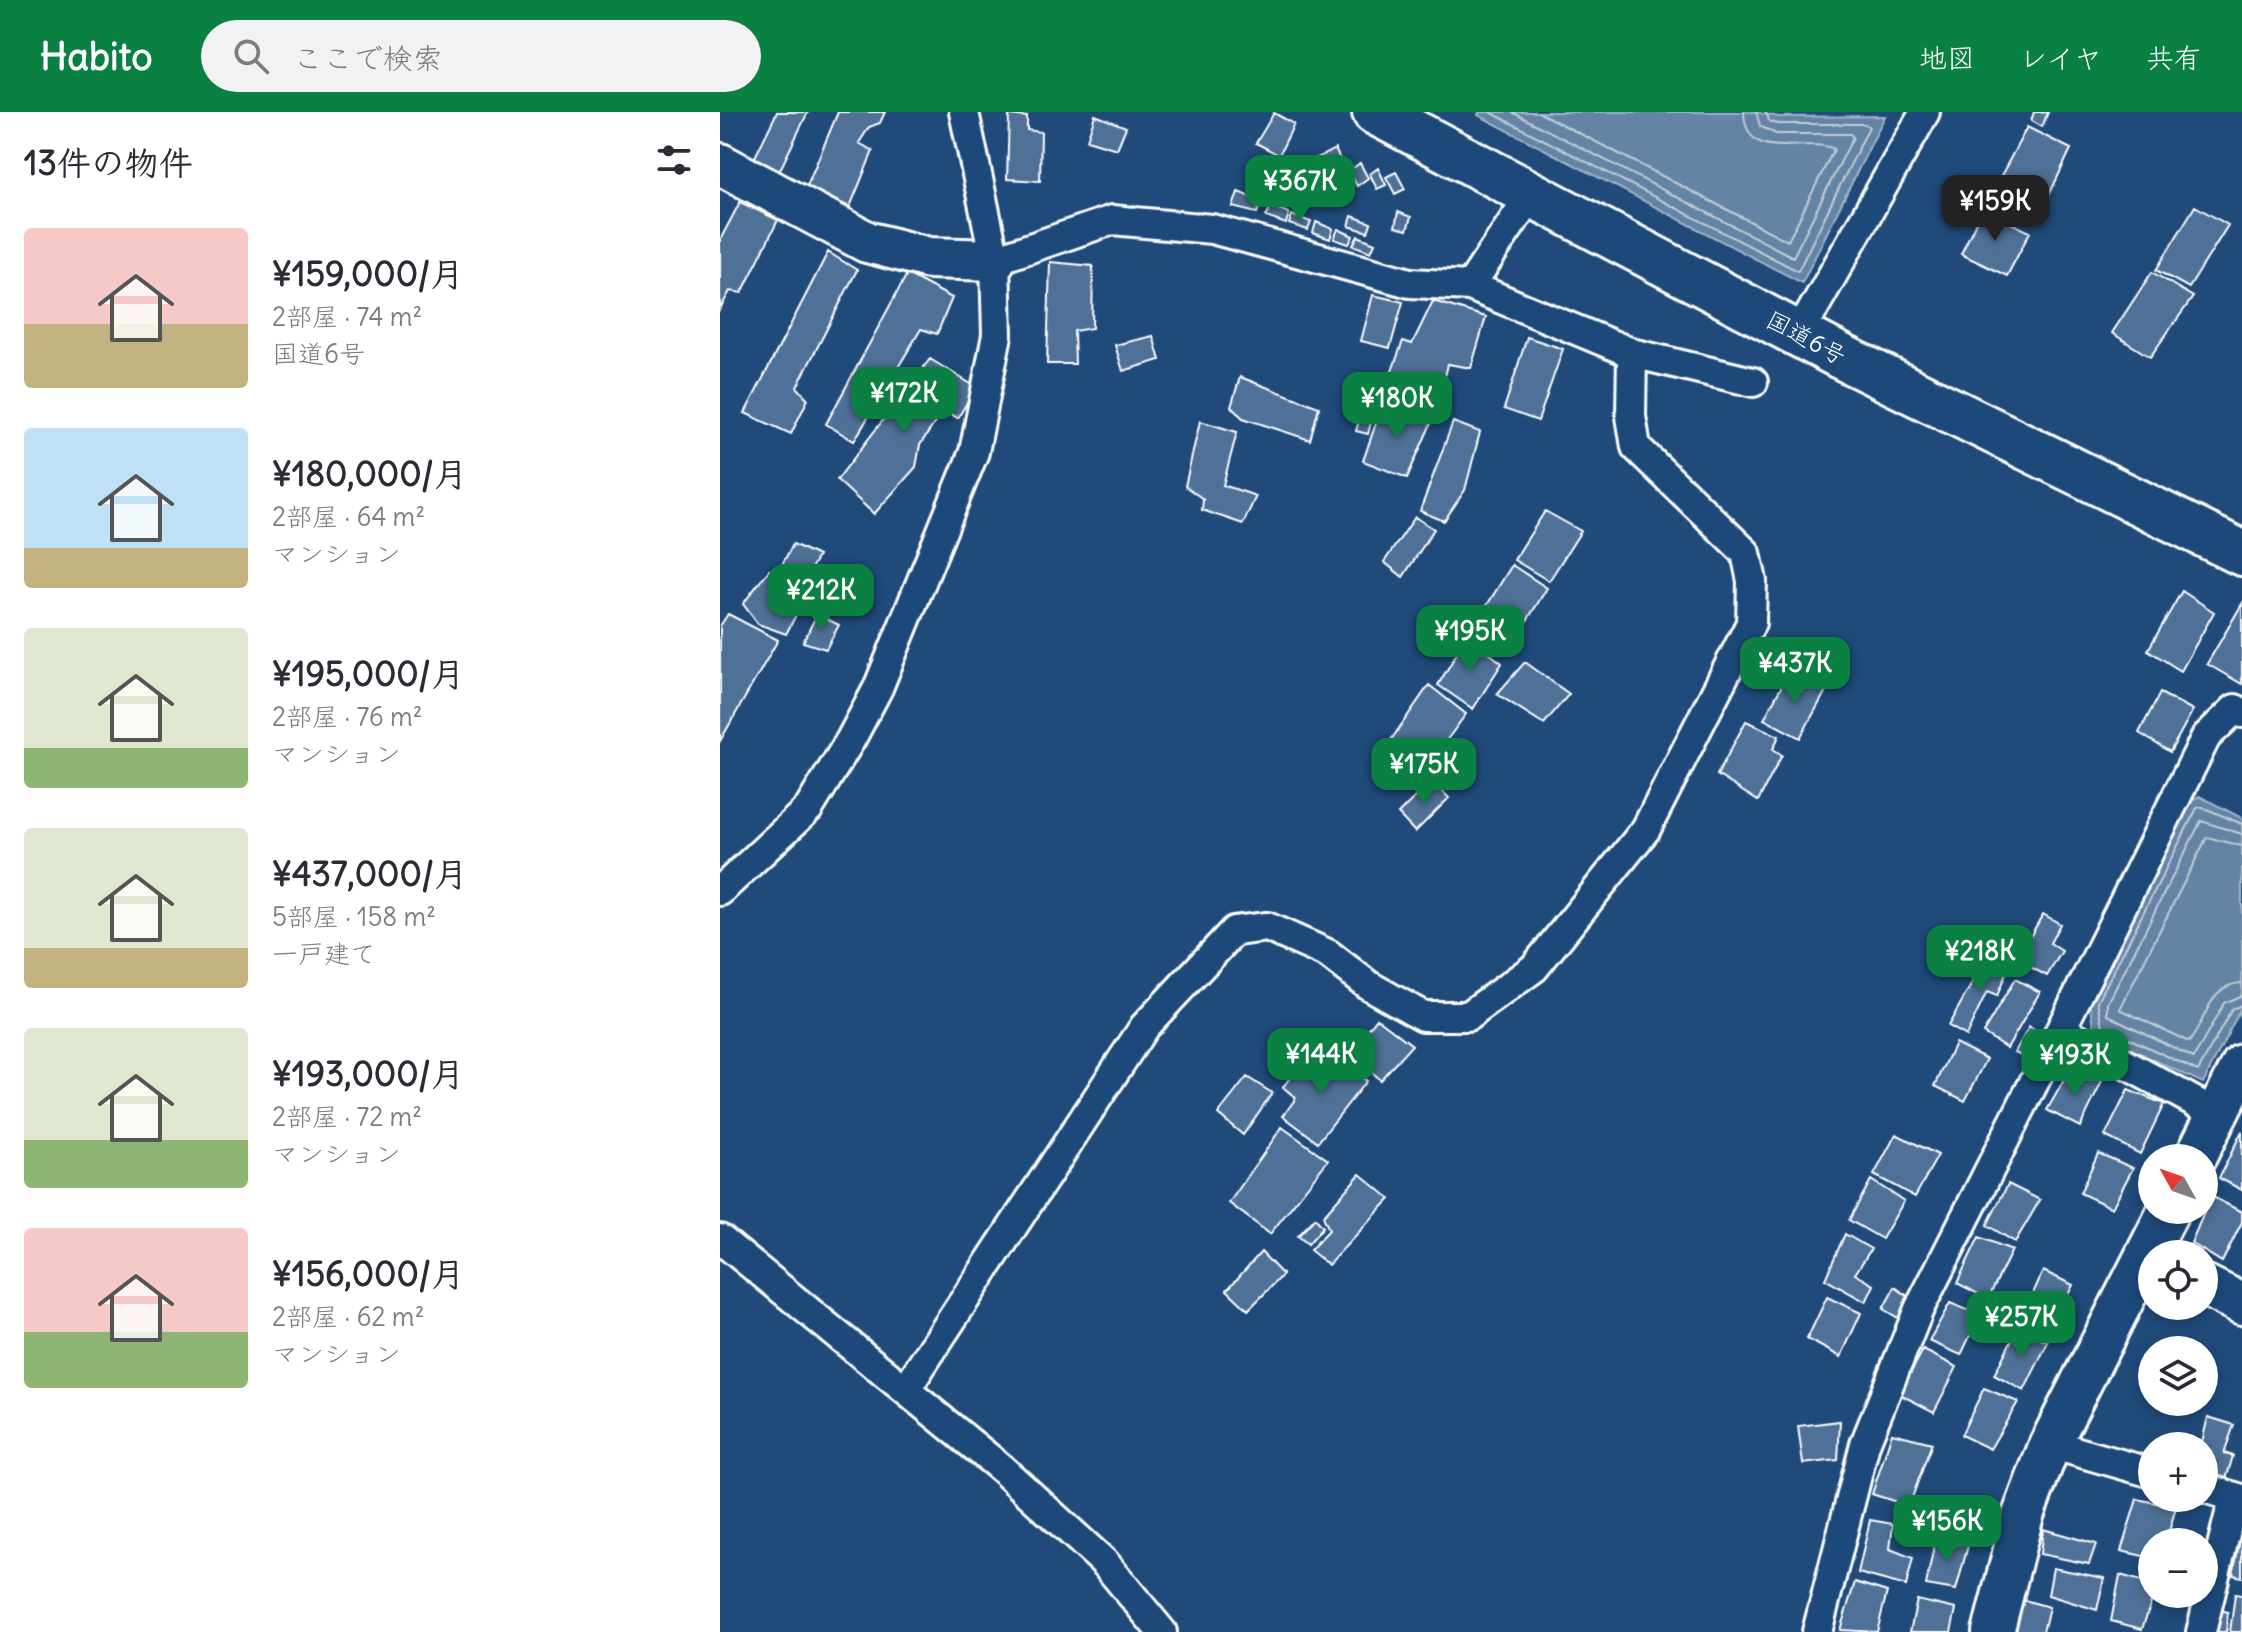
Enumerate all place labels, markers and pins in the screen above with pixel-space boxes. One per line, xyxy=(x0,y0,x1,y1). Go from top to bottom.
pin: ¥367K xyxy=(1244,155,1356,223)
pin: ¥159K xyxy=(1939,175,2051,243)
pin: ¥172K xyxy=(848,367,960,435)
pin: ¥180K xyxy=(1341,372,1453,440)
pin: ¥212K xyxy=(765,564,877,632)
pin: ¥195K xyxy=(1414,605,1526,673)
pin: ¥437K xyxy=(1739,637,1851,705)
pin: ¥175K xyxy=(1368,738,1480,806)
pin: ¥218K xyxy=(1924,925,2036,993)
pin: ¥144K xyxy=(1265,1028,1377,1096)
pin: ¥193K xyxy=(2019,1029,2131,1097)
pin: ¥257K xyxy=(1965,1291,2077,1359)
pin: ¥156K xyxy=(1891,1495,2003,1563)

